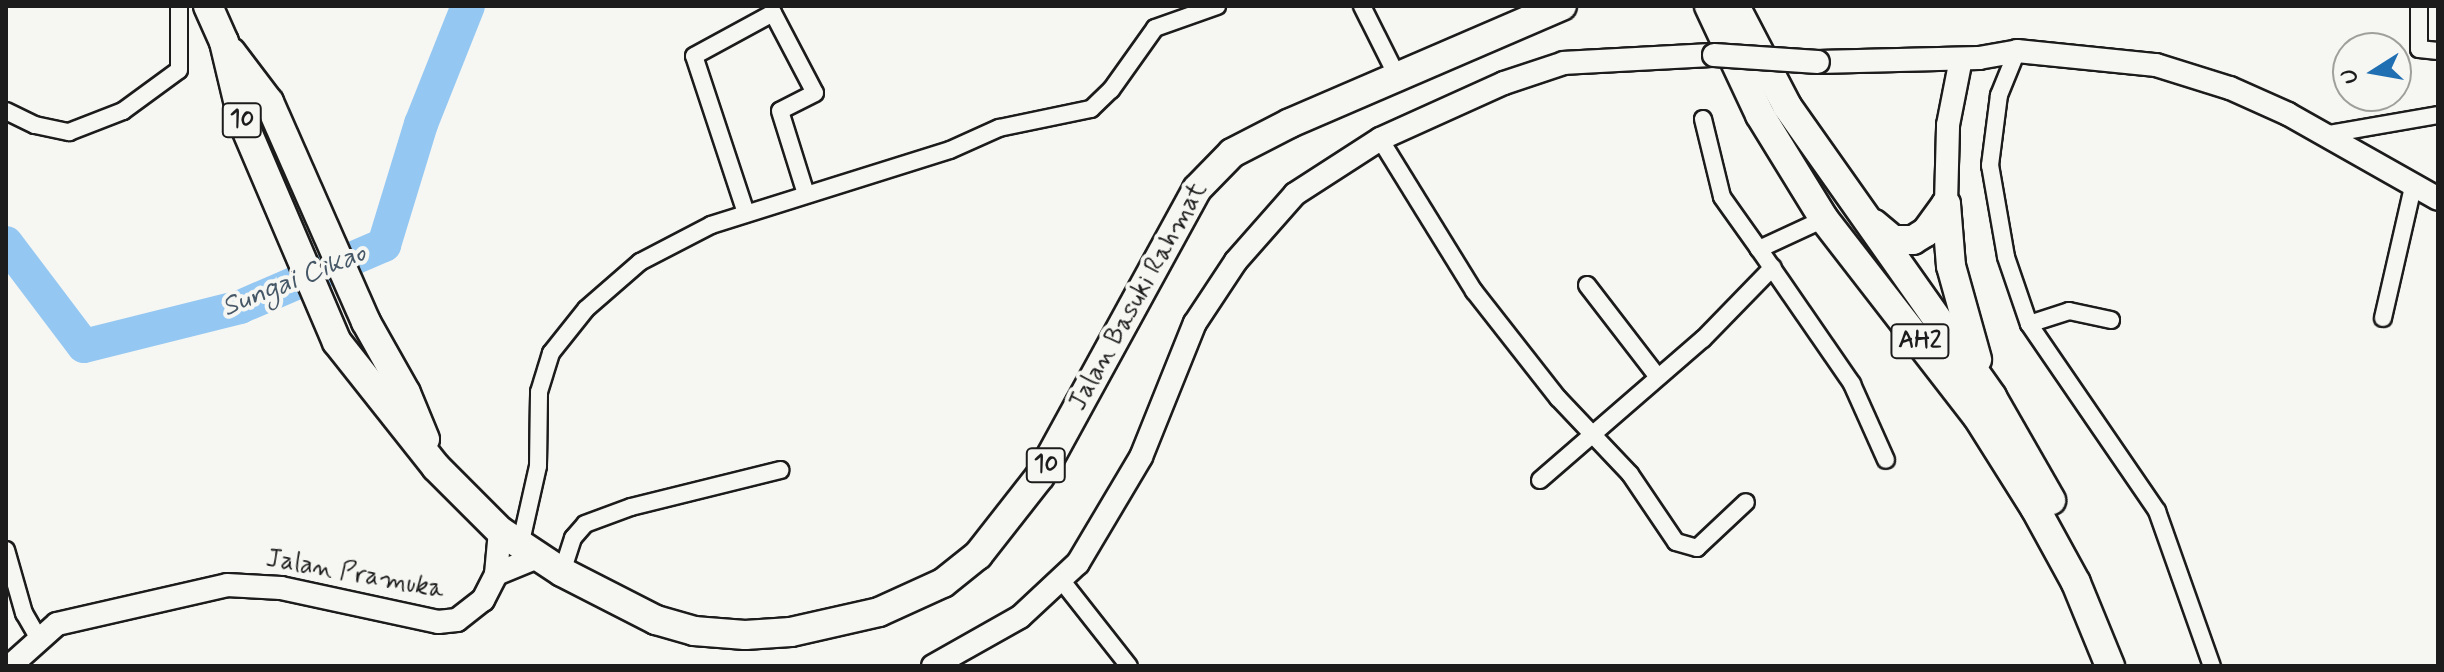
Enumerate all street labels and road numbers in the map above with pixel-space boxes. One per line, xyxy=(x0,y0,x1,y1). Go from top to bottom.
road number: 10 xyxy=(220,100,264,140)
street label: Jalan Basuki Rahmat xyxy=(1065,181,1213,413)
road number: AH2 xyxy=(1890,321,1950,361)
road number: 10 xyxy=(1024,445,1068,485)
street label: Jalan Pramuka xyxy=(263,544,447,606)

